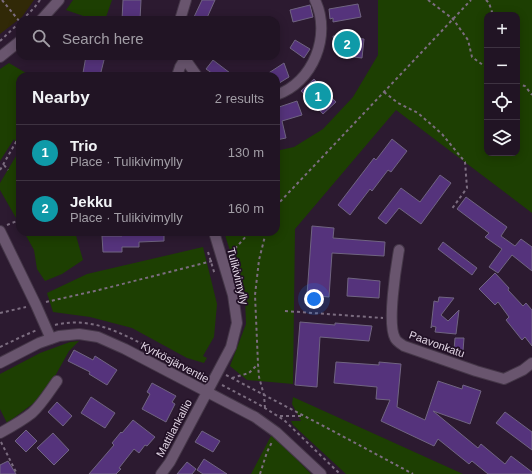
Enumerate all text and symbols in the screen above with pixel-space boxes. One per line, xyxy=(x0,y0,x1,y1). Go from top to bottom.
map controls xyxy=(484,12,520,156)
button: + xyxy=(484,12,520,48)
search box xyxy=(16,16,280,60)
icon: search xyxy=(30,27,52,49)
pin: 2 xyxy=(334,29,360,59)
text: Search here xyxy=(62,30,144,47)
button: − xyxy=(484,48,520,84)
pin: 1 xyxy=(305,81,331,111)
button: locate xyxy=(484,84,520,120)
text: Nearby xyxy=(32,88,90,107)
text: 2 results xyxy=(215,91,264,106)
button: layers xyxy=(484,120,520,156)
text: Trio xyxy=(70,137,98,154)
text: 1 xyxy=(41,145,49,160)
text: 130 m xyxy=(228,145,264,160)
text: Place · Tulikivimylly xyxy=(70,154,183,169)
text: Jekku xyxy=(70,193,113,210)
text: 2 xyxy=(41,201,49,216)
text: 160 m xyxy=(228,201,264,216)
text: Place · Tulikivimylly xyxy=(70,210,183,225)
street label: Tulikivimylly xyxy=(225,246,251,306)
your location xyxy=(304,289,324,309)
street label: Paavonkatu xyxy=(408,328,466,360)
street label: Kyrkösjärventie xyxy=(139,339,211,385)
street label: Mattilankallio xyxy=(154,397,194,459)

